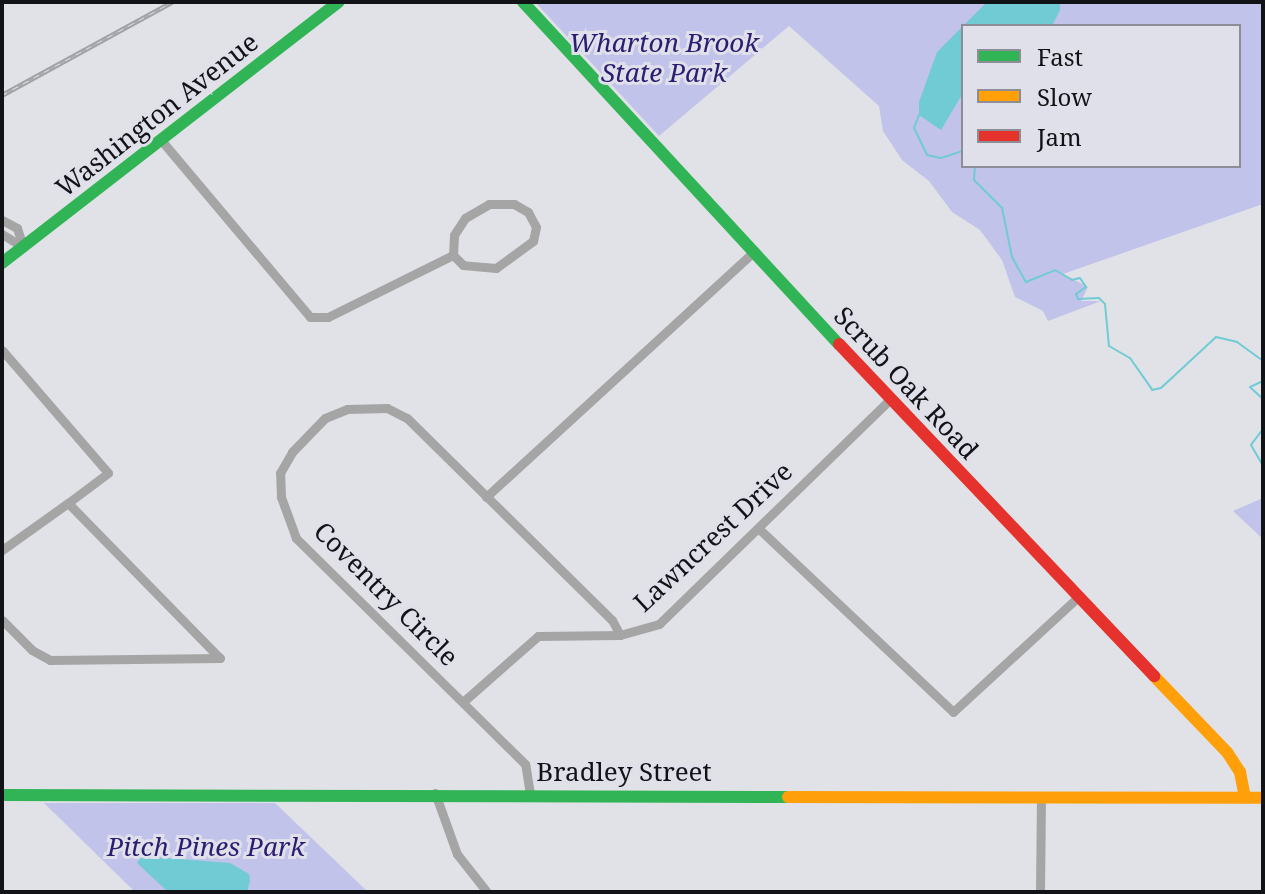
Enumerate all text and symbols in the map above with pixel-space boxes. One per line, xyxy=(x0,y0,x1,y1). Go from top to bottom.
legend xyxy=(961,24,1241,168)
street label: Washington Avenue xyxy=(50,26,264,204)
park label: Wharton Brook State Park xyxy=(569,27,759,88)
text: Fast xyxy=(1037,40,1083,73)
text: Slow xyxy=(1037,80,1092,113)
text: Jam xyxy=(1037,120,1082,153)
street label: Scrub Oak Road xyxy=(827,300,985,466)
street label: Lawncrest Drive xyxy=(627,456,799,618)
street label: Coventry Circle xyxy=(307,515,465,673)
street label: Bradley Street xyxy=(536,756,712,788)
park label: Pitch Pines Park xyxy=(107,831,305,863)

